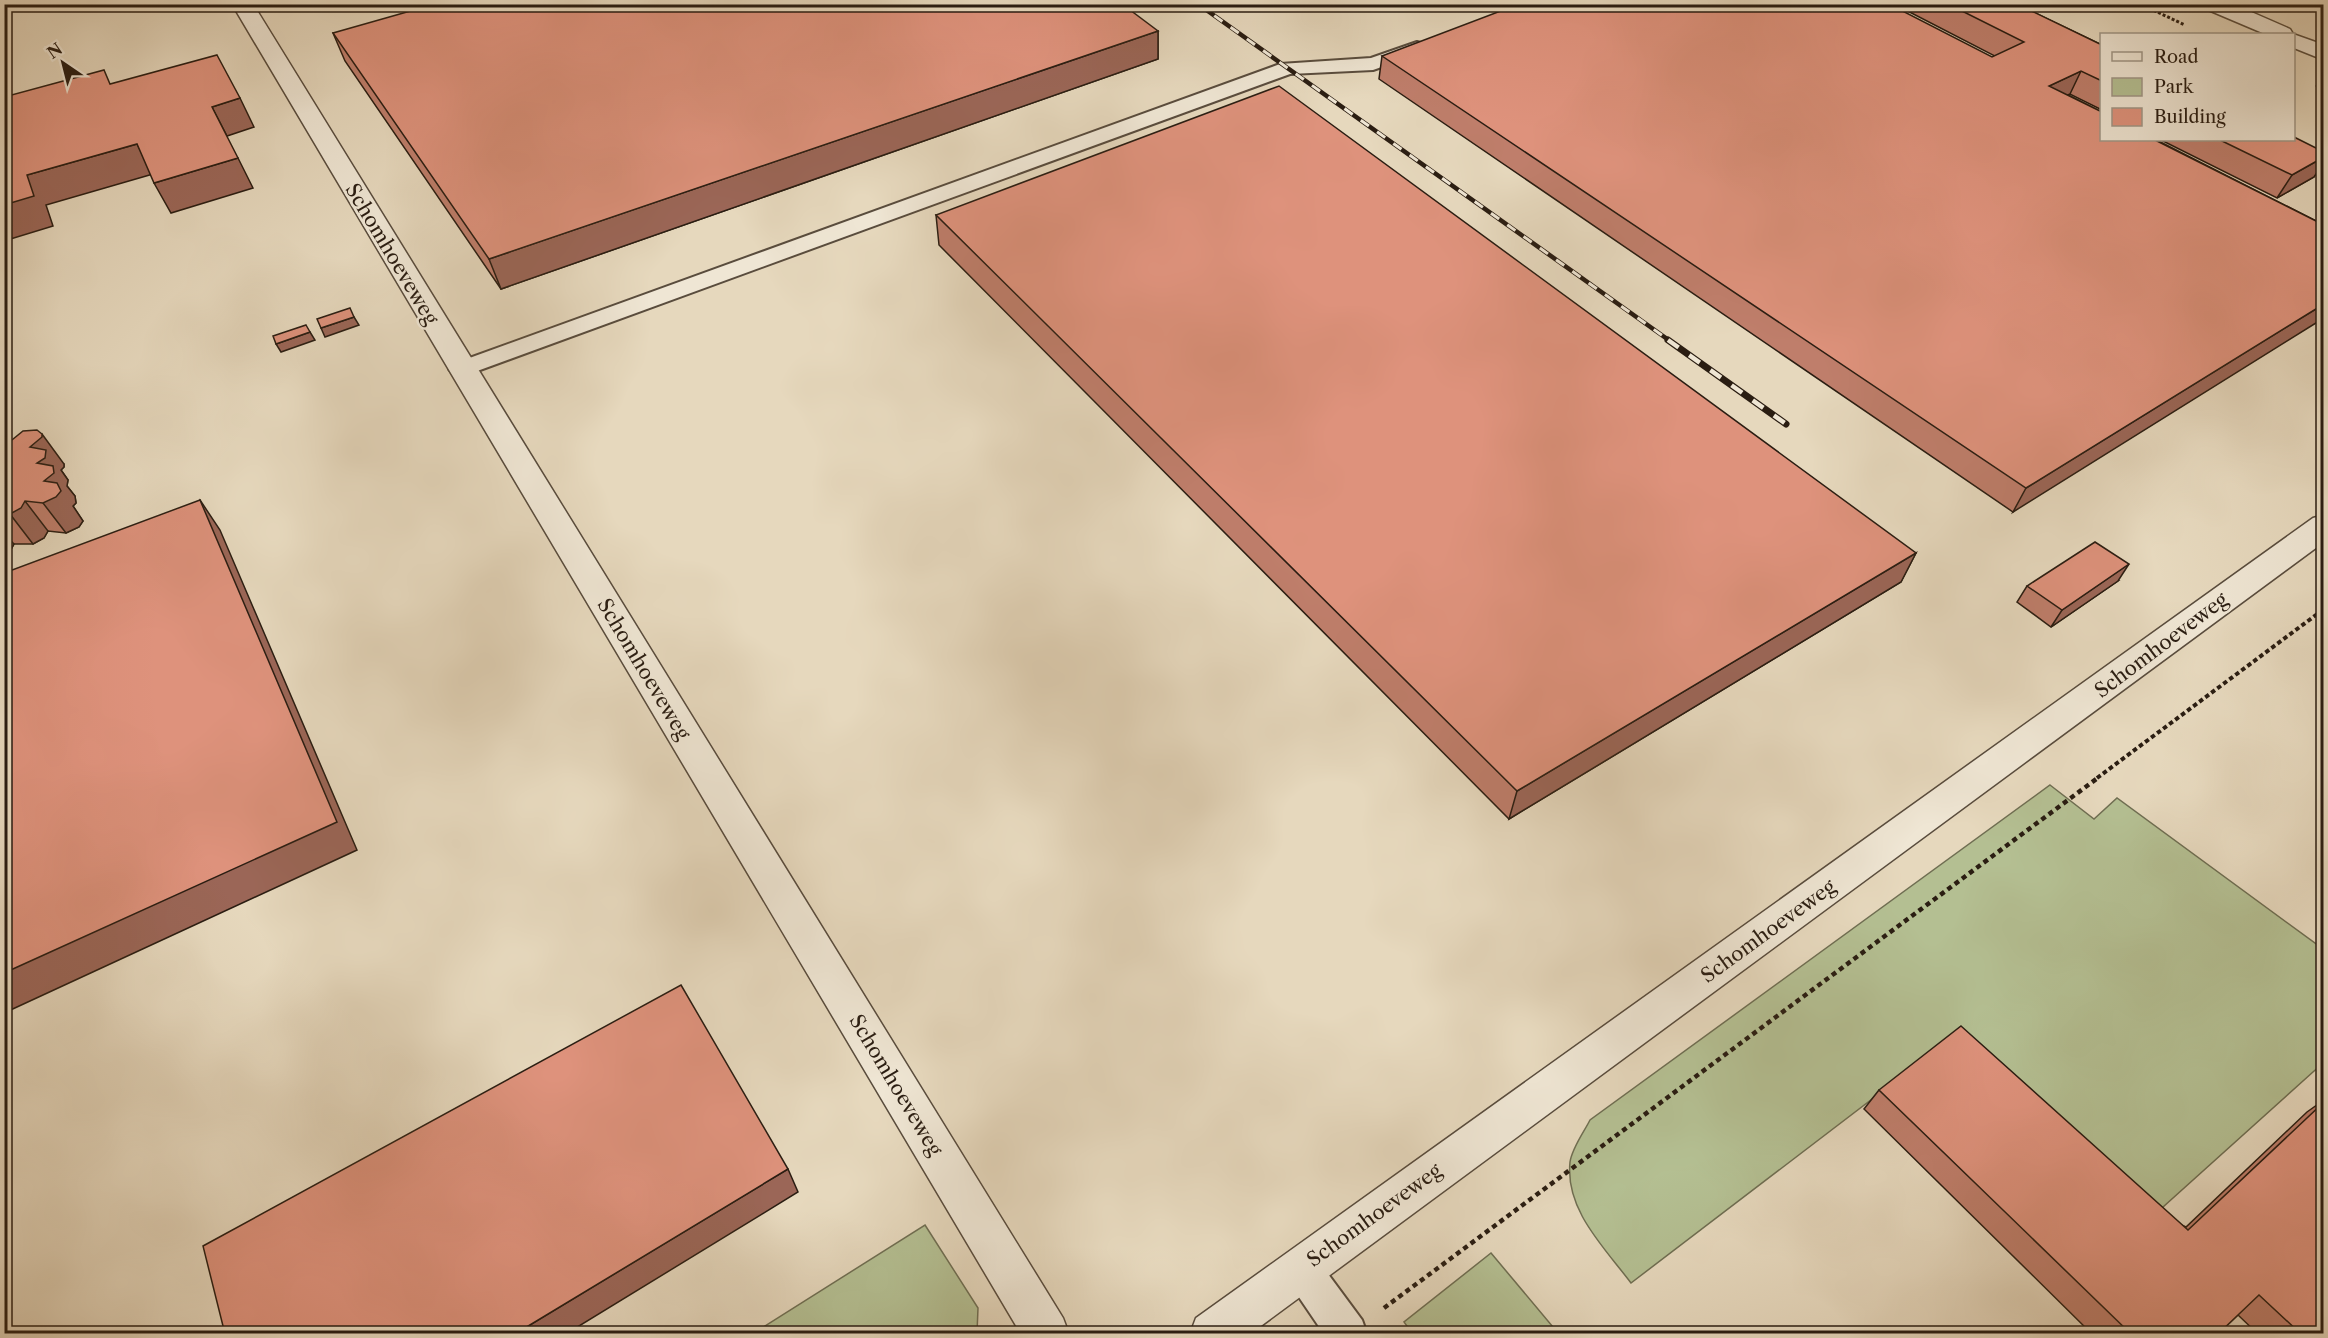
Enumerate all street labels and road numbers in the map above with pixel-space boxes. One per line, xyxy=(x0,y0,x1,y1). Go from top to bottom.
street label: Schomhoeveweg xyxy=(340,179,444,329)
street label: Schomhoeveweg xyxy=(2090,587,2233,703)
street label: Schomhoeveweg xyxy=(592,594,696,744)
street label: Schomhoeveweg xyxy=(1696,874,1840,988)
street label: Schomhoeveweg xyxy=(844,1010,948,1160)
street label: Schomhoeveweg xyxy=(1302,1158,1446,1272)

